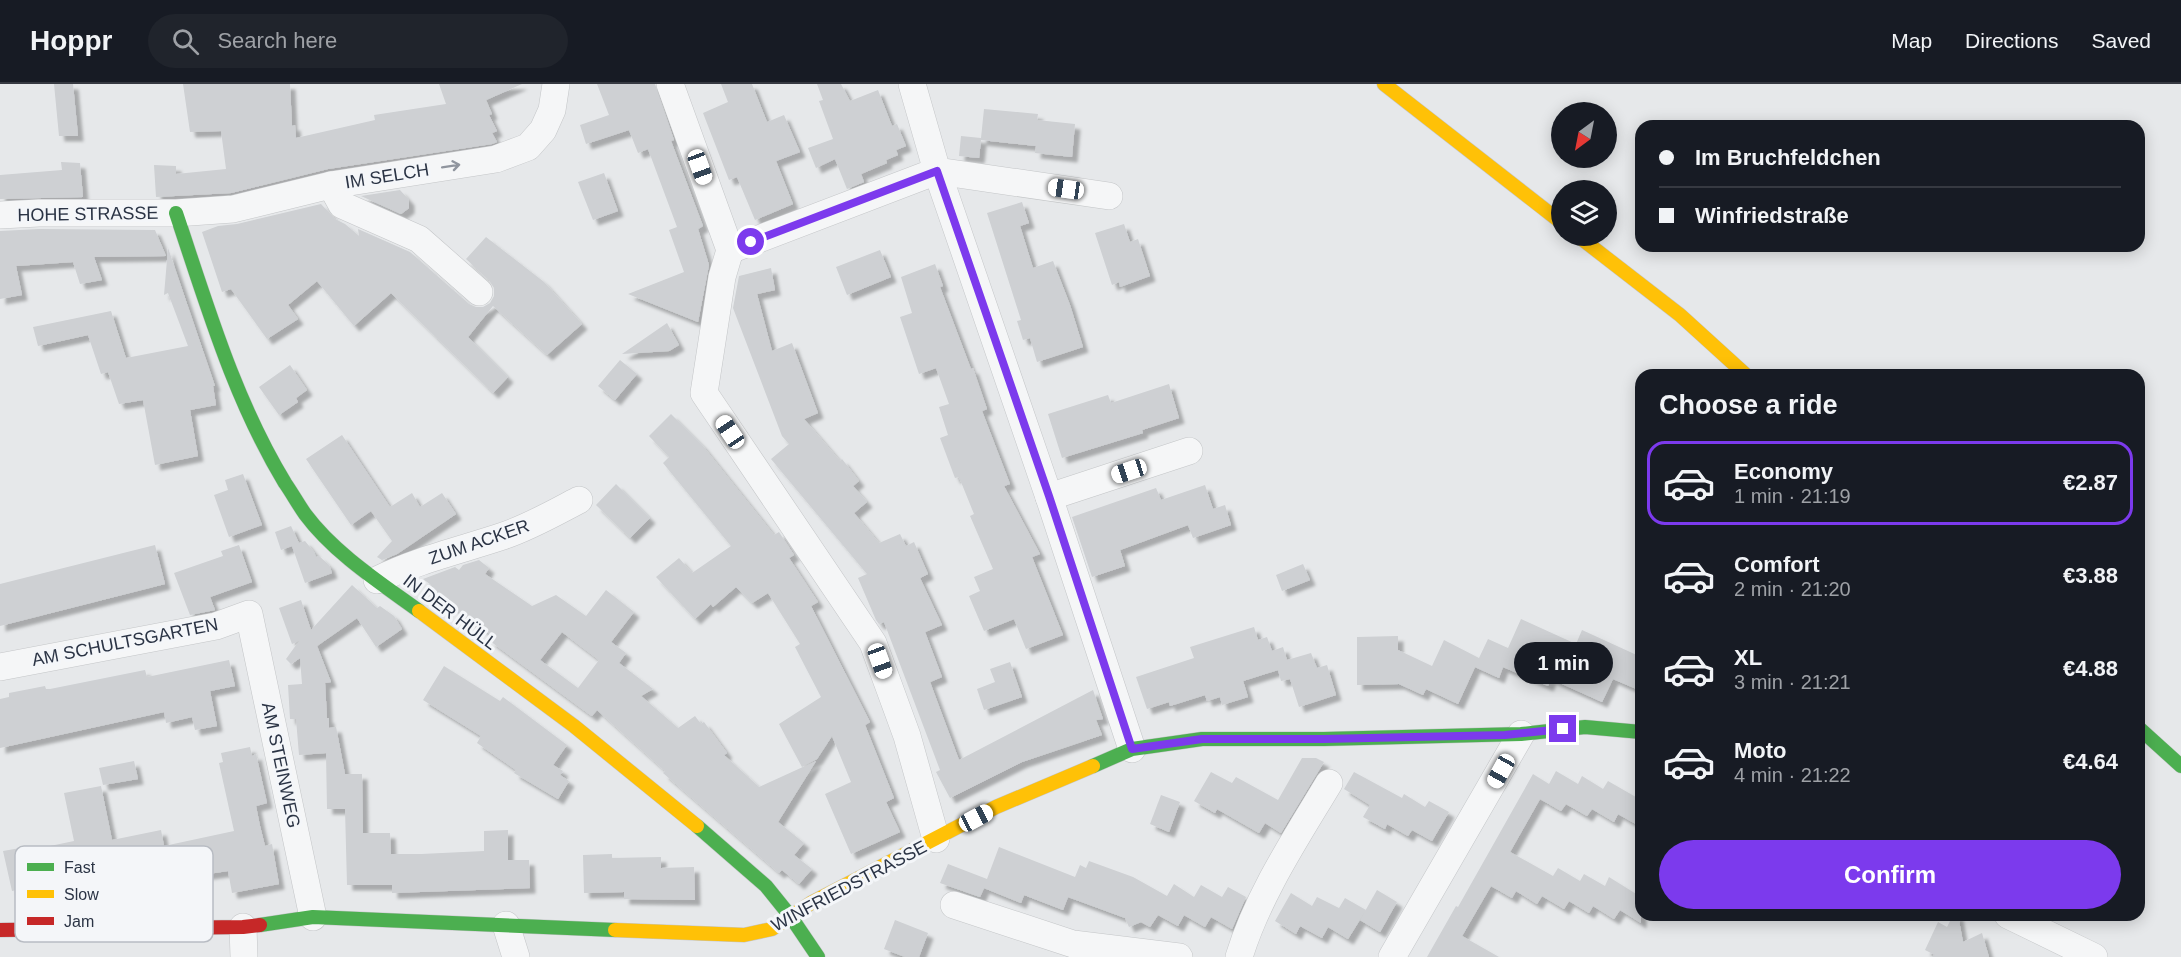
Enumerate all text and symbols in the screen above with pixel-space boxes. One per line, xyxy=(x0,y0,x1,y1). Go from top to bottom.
search box xyxy=(148,14,568,68)
text: Hoppr xyxy=(30,25,112,56)
icon: search xyxy=(169,25,202,58)
text: Search here xyxy=(217,28,337,53)
text: Map xyxy=(1891,29,1932,52)
text: Directions xyxy=(1965,29,2058,52)
text: Saved xyxy=(2091,29,2151,52)
north arrow xyxy=(1551,102,1617,168)
map controls xyxy=(1551,102,1617,246)
text: Im Bruchfeldchen xyxy=(1695,145,1881,170)
car xyxy=(685,147,715,187)
street label: IM SELCH xyxy=(343,159,431,193)
one-way arrow xyxy=(441,161,461,172)
car xyxy=(1047,178,1085,200)
button: layers xyxy=(1551,180,1617,246)
street label: HOHE STRASSE xyxy=(17,203,159,225)
text: Winfriedstraße xyxy=(1695,203,1849,228)
route start xyxy=(737,228,764,255)
text: Choose a ride xyxy=(1659,390,1838,420)
car xyxy=(712,412,748,452)
icon: car xyxy=(1662,456,1716,510)
car xyxy=(1109,457,1149,485)
text: Economy xyxy=(1734,459,1833,484)
text: €2.87 xyxy=(2063,470,2118,495)
text: 1 min · 21:19 xyxy=(1734,485,1851,507)
street label: ZUM ACKER xyxy=(426,515,532,569)
icon: car xyxy=(1662,549,1716,603)
text: Comfort xyxy=(1734,552,1820,577)
text: €3.88 xyxy=(2063,563,2118,588)
street label: IN DER HÜLL xyxy=(399,570,501,654)
text: 2 min · 21:20 xyxy=(1734,578,1851,600)
street label: AM SCHULTSGARTEN xyxy=(30,614,220,670)
car xyxy=(865,641,895,681)
callout: 1 min xyxy=(1514,642,1612,684)
icon: car xyxy=(1662,642,1716,696)
text: XL xyxy=(1734,645,1762,670)
text: 1 min xyxy=(1537,652,1590,674)
text: €4.88 xyxy=(2063,656,2118,681)
text: 3 min · 21:21 xyxy=(1734,671,1851,693)
street label: AM STEINWEG xyxy=(258,700,304,830)
route end xyxy=(1549,715,1576,742)
icon: car xyxy=(1662,735,1716,789)
text: Moto xyxy=(1734,738,1787,763)
text: €4.64 xyxy=(2063,749,2118,774)
car xyxy=(1484,751,1518,791)
text: 4 min · 21:22 xyxy=(1734,764,1851,786)
car xyxy=(956,802,996,834)
street label: WINFRIEDSTRASSE xyxy=(768,837,930,935)
button: Confirm xyxy=(1659,840,2121,909)
legend xyxy=(15,846,213,942)
text: Fast xyxy=(64,859,96,876)
text: Slow xyxy=(64,886,99,903)
text: Jam xyxy=(64,913,94,930)

